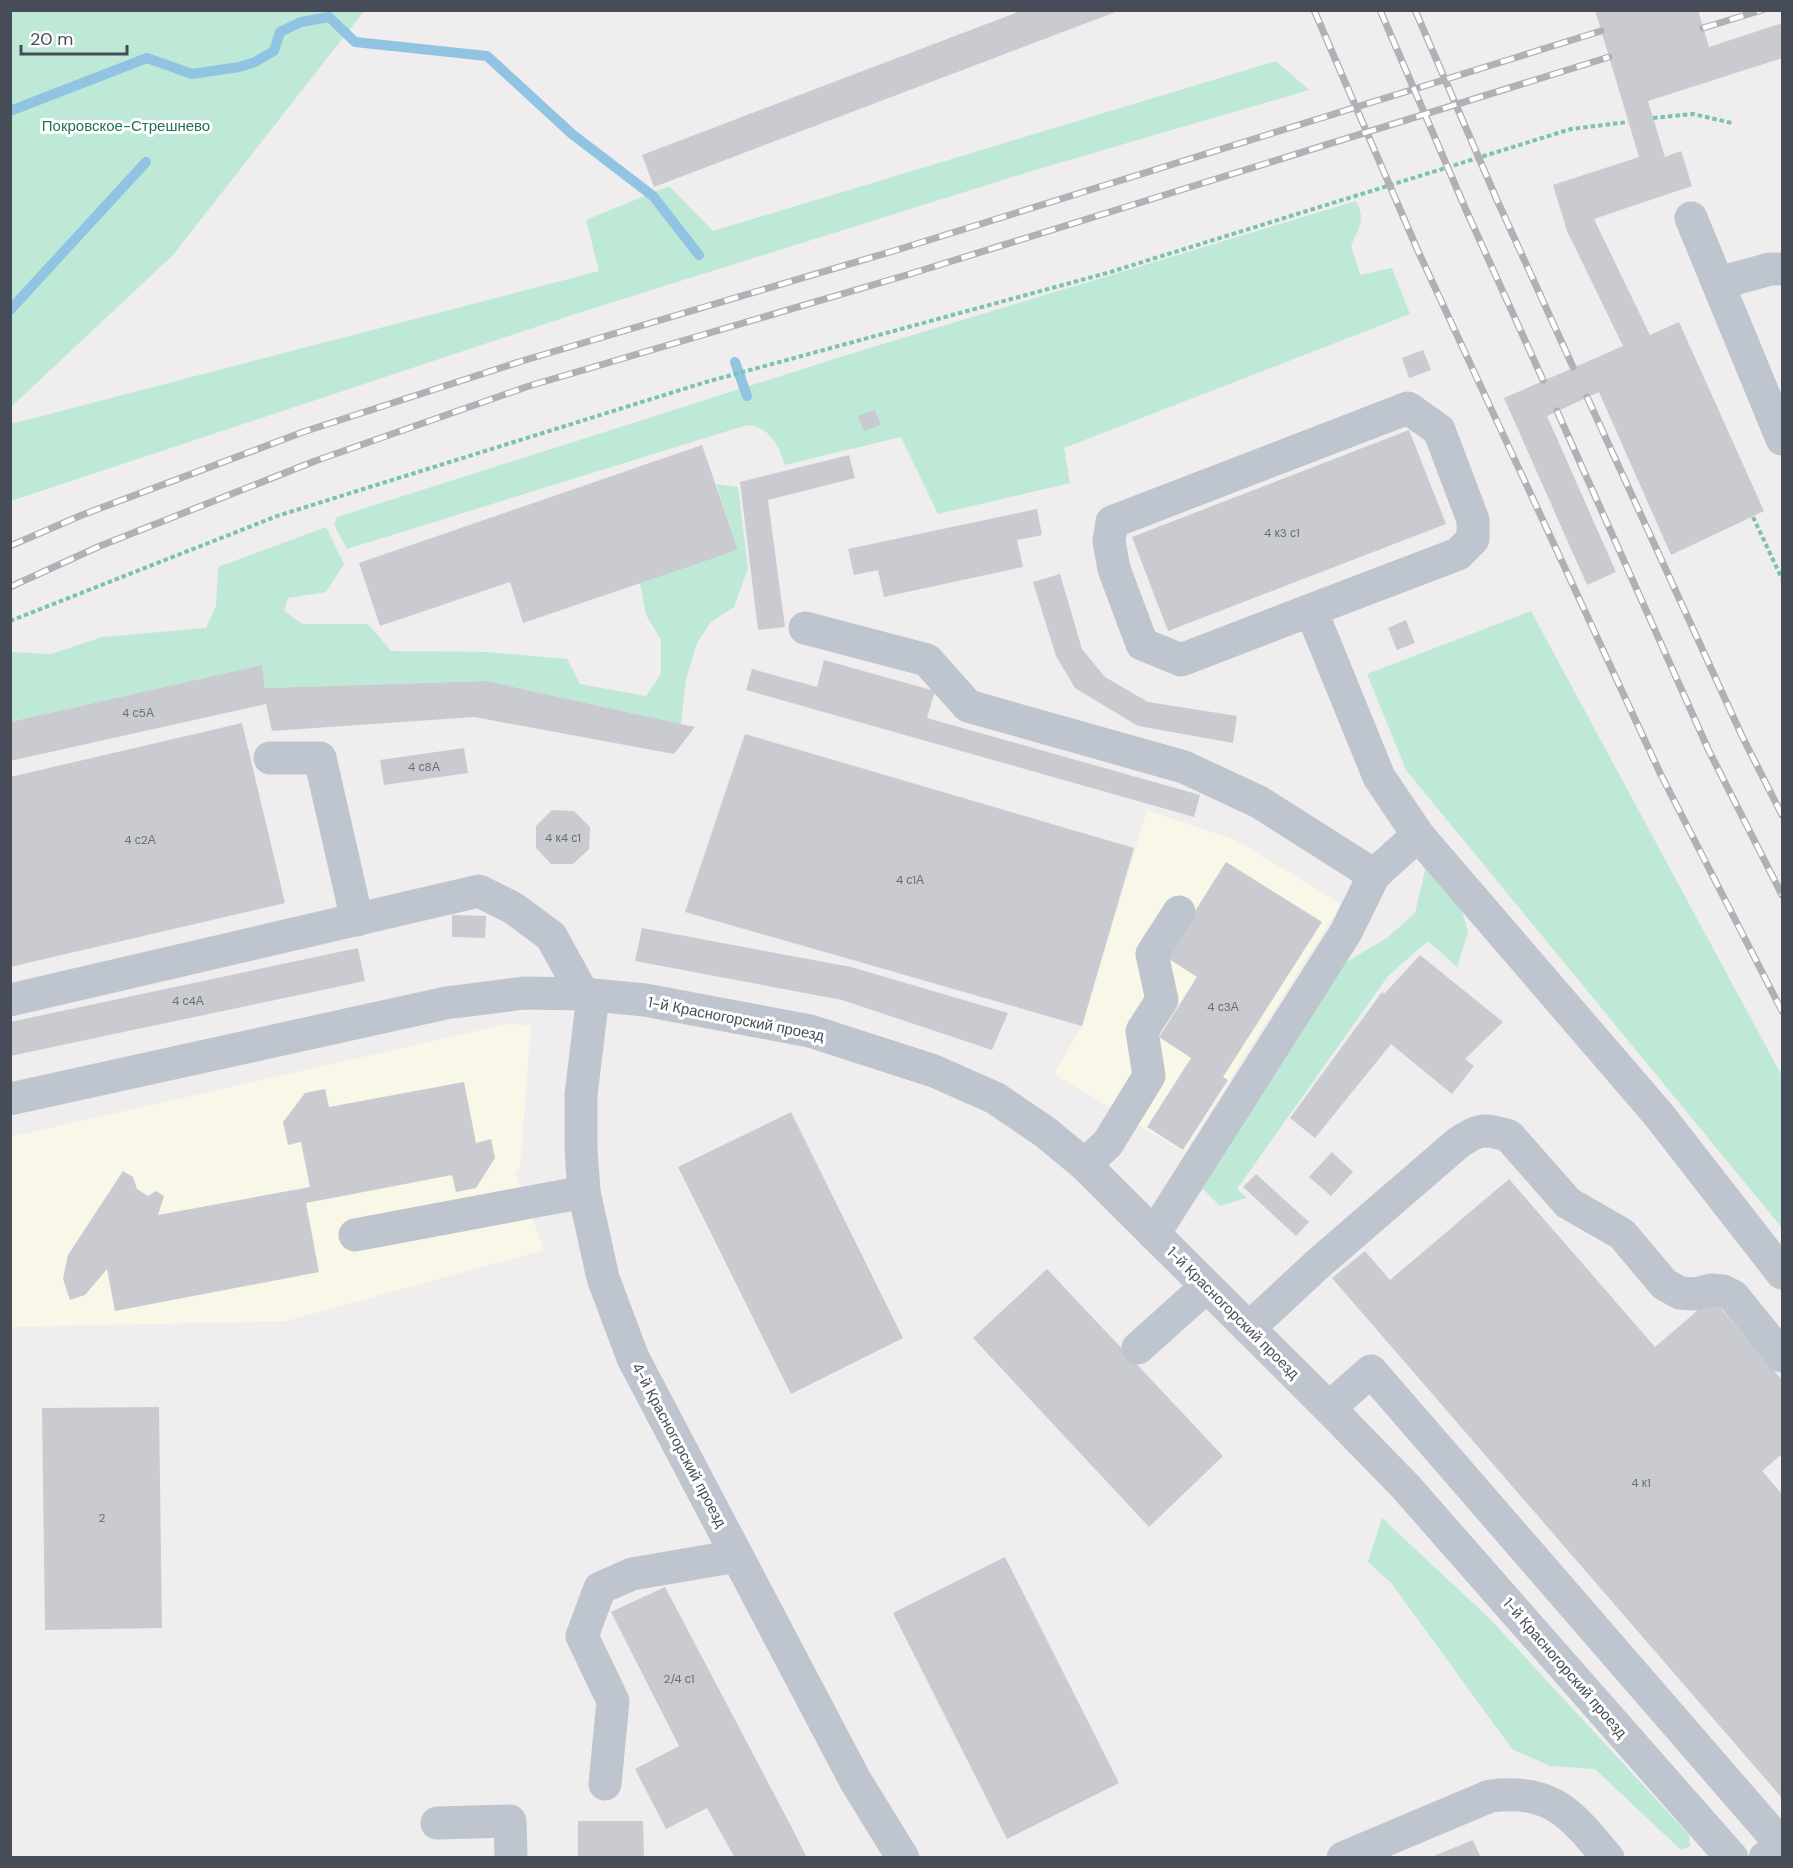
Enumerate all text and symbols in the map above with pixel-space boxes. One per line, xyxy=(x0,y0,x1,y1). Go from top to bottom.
scale bar xyxy=(21,18,128,56)
text: 20 m xyxy=(30,27,73,51)
park label: Покровское-Стрешнево xyxy=(42,116,210,136)
house number: 4 к3 с1 xyxy=(1264,525,1300,541)
house number: 4 с5А xyxy=(122,705,154,721)
house number: 4 с8А xyxy=(408,759,440,775)
house number: 4 к4 с1 xyxy=(545,830,581,846)
house number: 4 с2А xyxy=(124,832,156,848)
house number: 4 с1А xyxy=(896,872,924,888)
street label: 1-й Красногорский проезд xyxy=(646,992,826,1046)
house number: 4 с4А xyxy=(172,993,204,1009)
house number: 4 с3А xyxy=(1207,999,1239,1015)
street label: 1-й Красногорский проезд xyxy=(1162,1242,1304,1384)
street label: 4-й Красногорский проезд xyxy=(627,1359,731,1531)
house number: 4 к1 xyxy=(1631,1475,1651,1491)
house number: 2 xyxy=(99,1510,106,1526)
street label: 1-й Красногорский проезд xyxy=(1499,1594,1632,1742)
house number: 2/4 с1 xyxy=(663,1671,695,1687)

